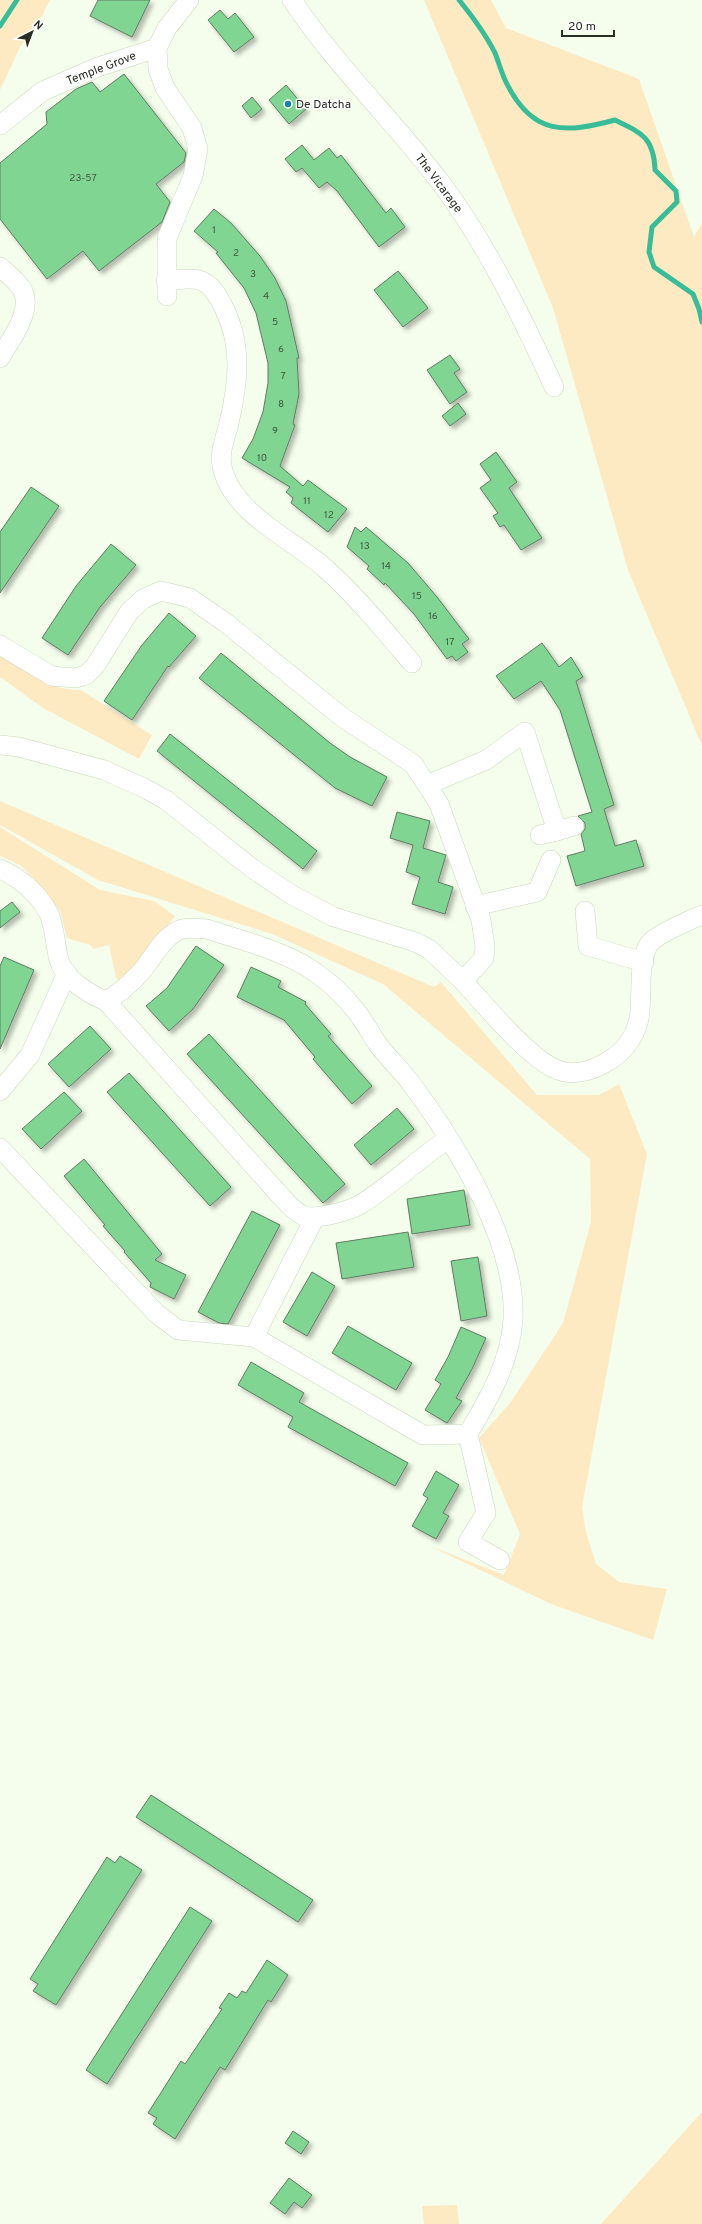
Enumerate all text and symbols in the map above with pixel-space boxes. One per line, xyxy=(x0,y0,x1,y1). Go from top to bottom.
north arrow xyxy=(12,12,52,52)
scale bar xyxy=(562,12,614,38)
text: N xyxy=(30,17,46,33)
text: 20 m xyxy=(568,19,596,35)
street label: Temple Grove xyxy=(64,48,139,90)
place label: De Datcha xyxy=(296,97,351,113)
marker: De Datcha xyxy=(283,99,293,109)
street label: The Vicarage xyxy=(411,151,466,216)
house number: 23-57 xyxy=(69,172,97,185)
house number: 1 xyxy=(212,224,216,237)
house number: 2 xyxy=(233,247,239,260)
house number: 3 xyxy=(250,268,256,281)
house number: 4 xyxy=(263,290,269,303)
house number: 5 xyxy=(272,316,278,329)
house number: 6 xyxy=(278,343,284,356)
house number: 7 xyxy=(280,370,286,383)
house number: 8 xyxy=(278,398,284,411)
house number: 9 xyxy=(272,425,278,438)
house number: 10 xyxy=(257,452,267,465)
house number: 11 xyxy=(303,495,311,508)
house number: 12 xyxy=(324,509,334,522)
house number: 13 xyxy=(360,540,370,553)
house number: 14 xyxy=(381,560,391,573)
house number: 15 xyxy=(412,590,422,603)
house number: 16 xyxy=(428,610,438,623)
house number: 17 xyxy=(446,636,454,649)

